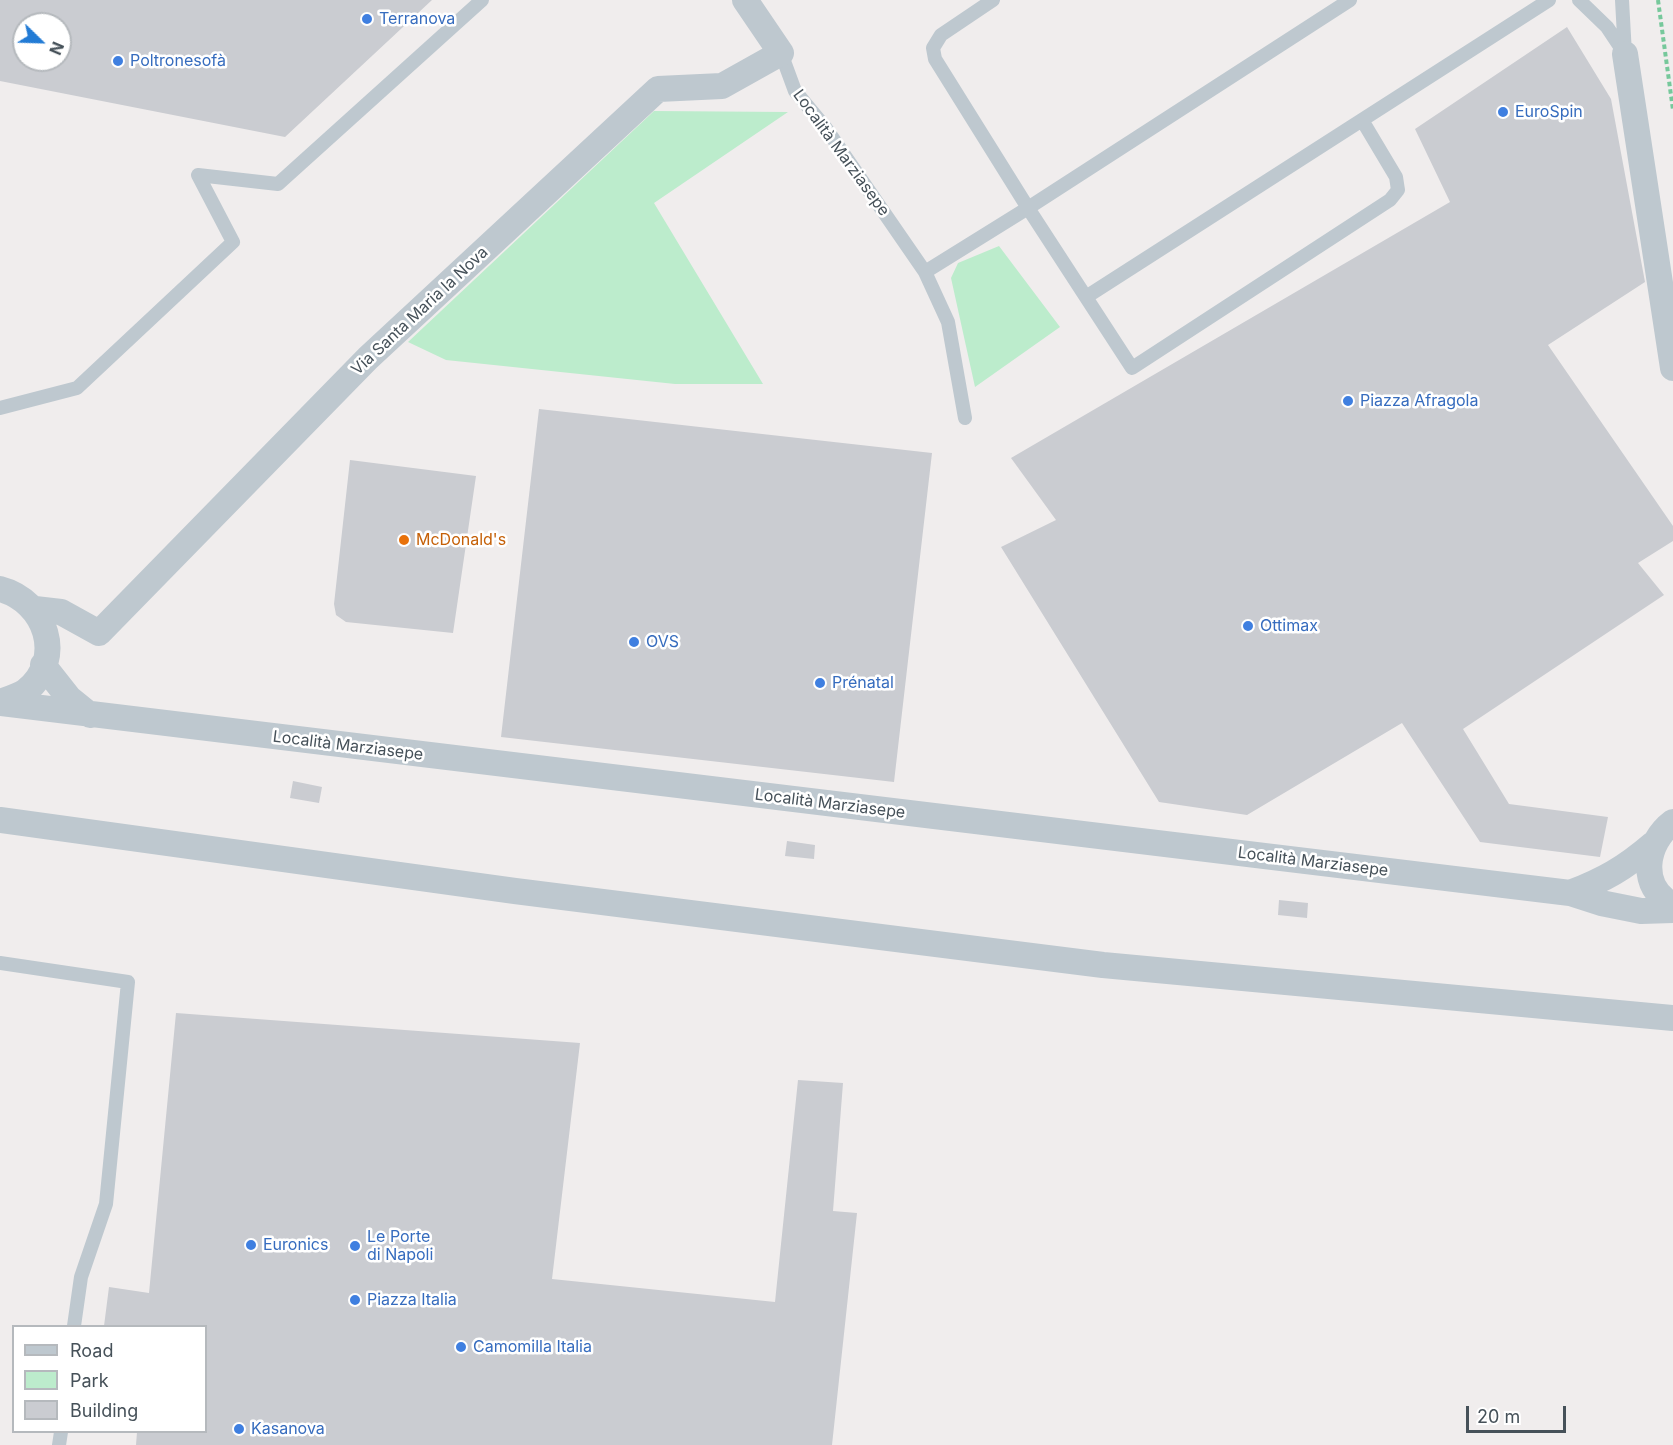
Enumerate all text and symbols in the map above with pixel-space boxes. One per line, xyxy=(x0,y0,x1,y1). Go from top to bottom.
place label: Terranova xyxy=(379,9,455,29)
north arrow xyxy=(12,12,72,72)
marker: Terranova xyxy=(360,12,374,26)
text: N xyxy=(45,39,68,58)
place label: Poltronesofà xyxy=(130,51,226,71)
marker: Poltronesofà xyxy=(111,54,125,68)
street label: Località Marziasepe xyxy=(789,86,893,220)
place label: EuroSpin xyxy=(1515,102,1583,122)
marker: EuroSpin xyxy=(1496,105,1510,119)
street label: Via Santa Maria la Nova xyxy=(348,243,492,379)
place label: Piazza Afragola xyxy=(1360,391,1478,411)
marker: Piazza Afragola xyxy=(1341,394,1355,408)
place label: McDonald's xyxy=(416,530,506,550)
marker: McDonald's xyxy=(397,533,411,547)
place label: Ottimax xyxy=(1260,616,1318,636)
marker: Ottimax xyxy=(1241,619,1255,633)
place label: OVS xyxy=(646,632,679,652)
marker: OVS xyxy=(627,635,641,649)
place label: Prénatal xyxy=(832,673,894,693)
marker: Prénatal xyxy=(813,676,827,690)
street label: Località Marziasepe xyxy=(272,727,424,765)
street label: Località Marziasepe xyxy=(754,785,906,823)
street label: Località Marziasepe xyxy=(1237,843,1389,881)
place label: Le Porte di Napoli xyxy=(367,1227,433,1265)
place label: Euronics xyxy=(263,1235,328,1255)
marker: Euronics xyxy=(244,1238,258,1252)
marker: Le Porte di Napoli xyxy=(348,1239,362,1253)
place label: Piazza Italia xyxy=(367,1290,457,1310)
marker: Piazza Italia xyxy=(348,1293,362,1307)
legend xyxy=(12,1325,207,1433)
place label: Camomilla Italia xyxy=(473,1337,592,1357)
text: Road xyxy=(70,1340,113,1361)
marker: Camomilla Italia xyxy=(454,1340,468,1354)
text: Park xyxy=(70,1370,109,1391)
scale bar xyxy=(1469,1394,1570,1432)
text: Building xyxy=(70,1400,138,1421)
text: 20 m xyxy=(1477,1406,1520,1427)
place label: Kasanova xyxy=(251,1419,325,1439)
marker: Kasanova xyxy=(232,1422,246,1436)

